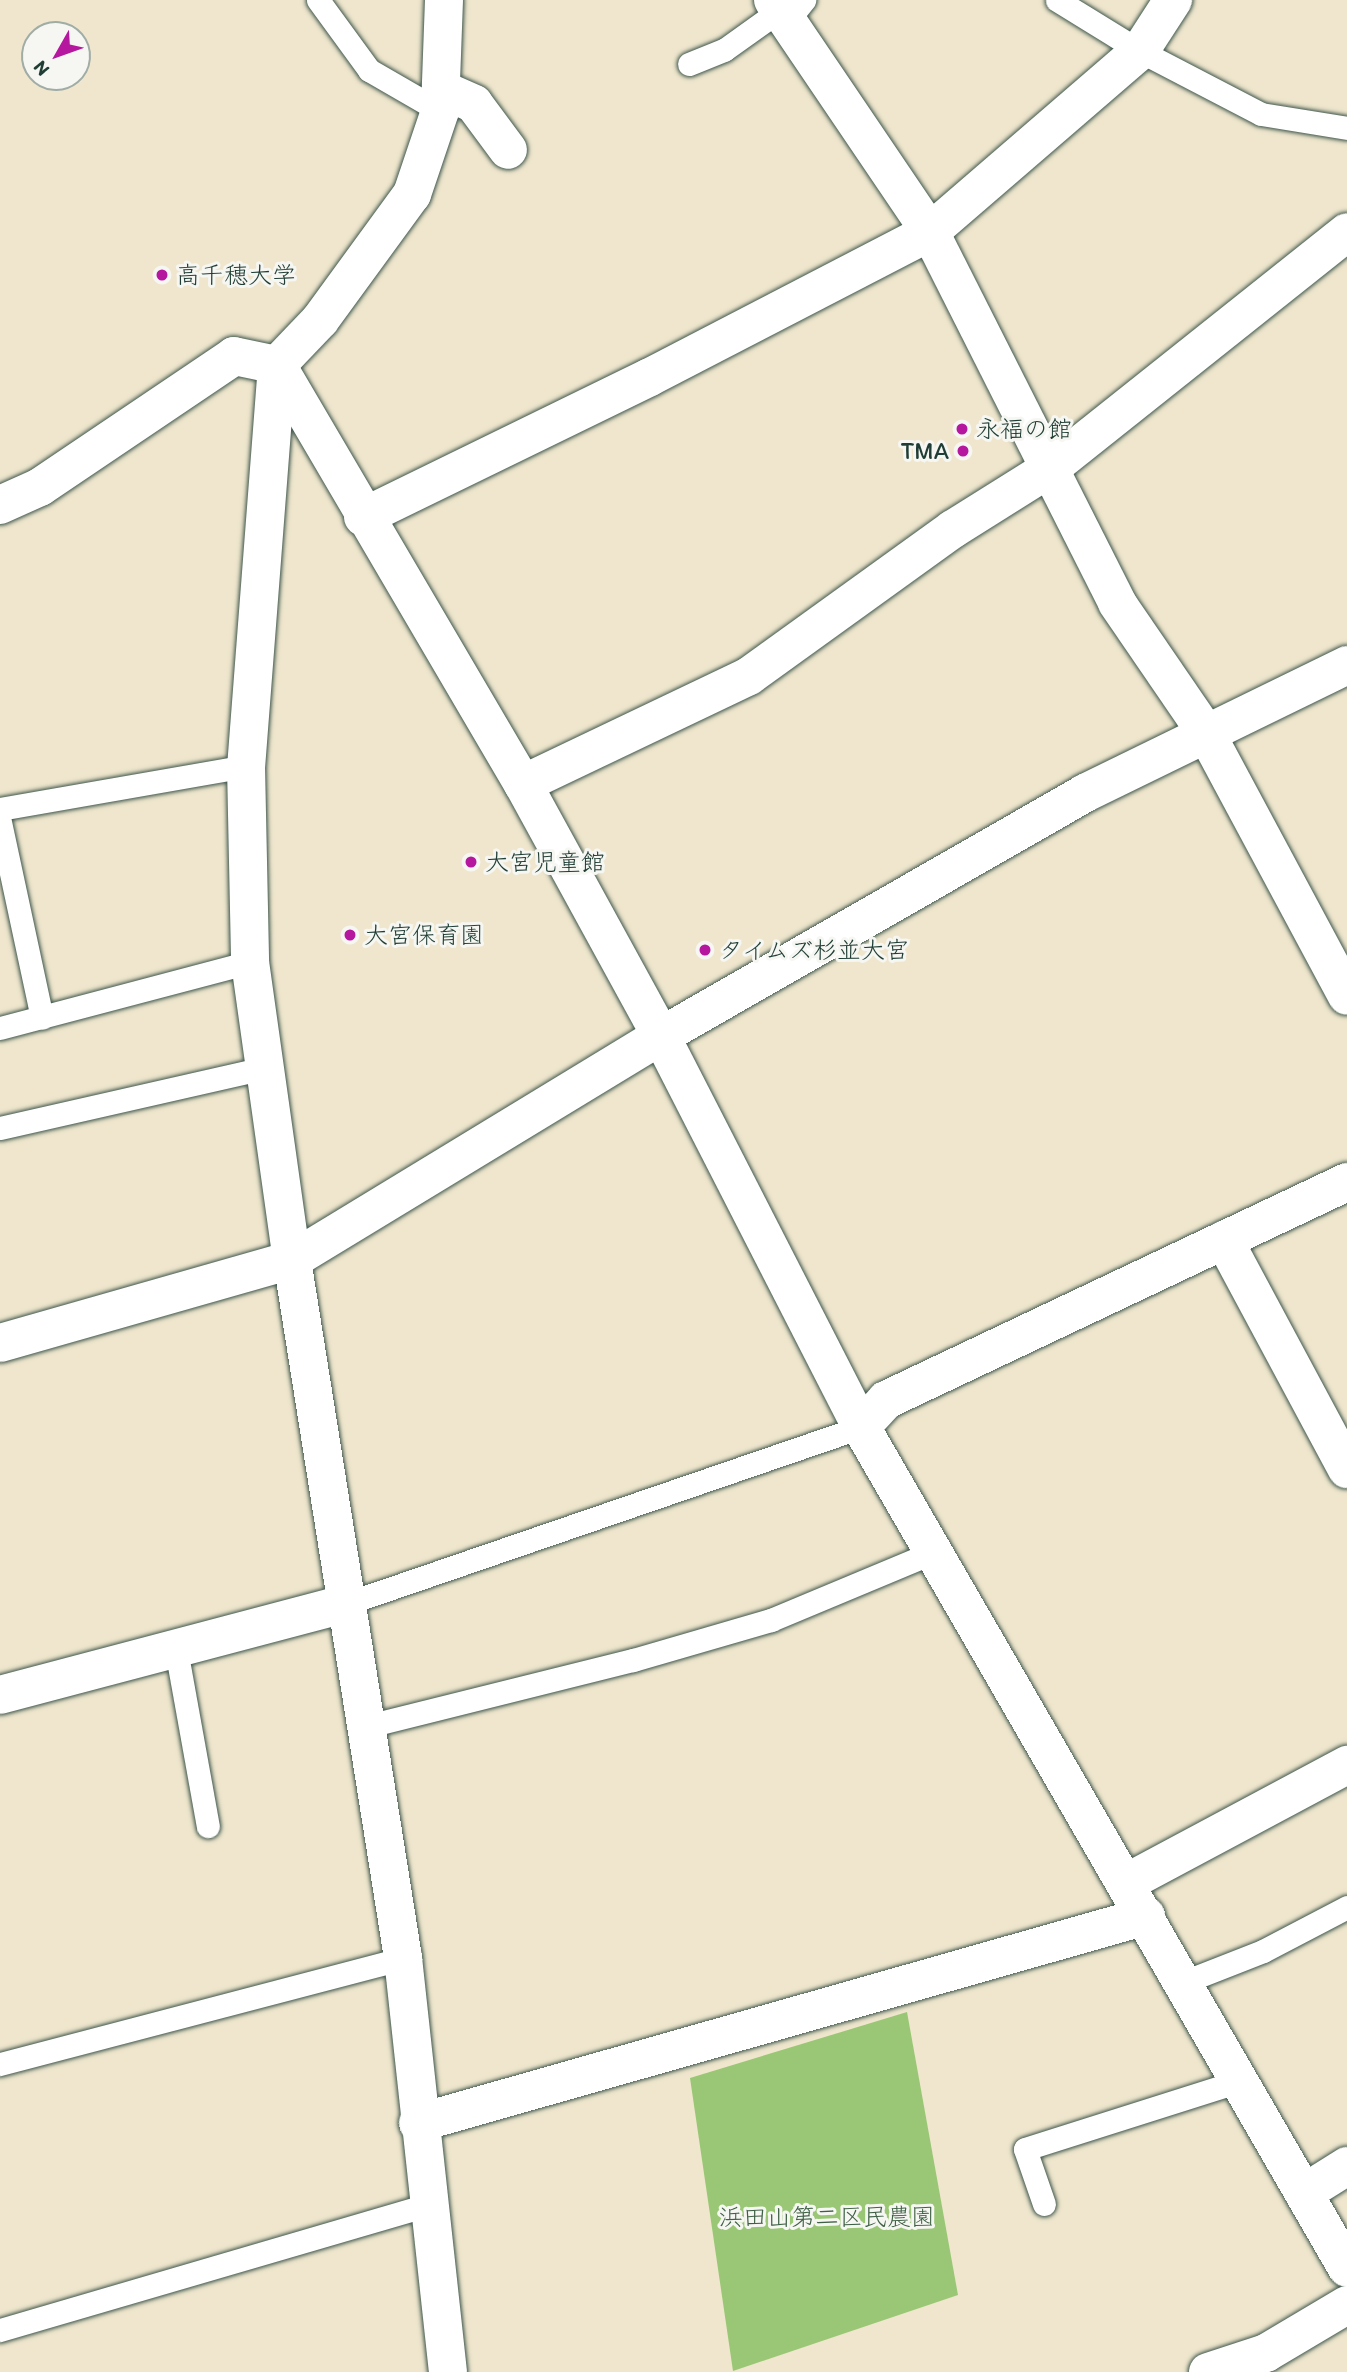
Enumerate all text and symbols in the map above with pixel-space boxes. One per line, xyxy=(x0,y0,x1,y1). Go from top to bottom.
north arrow xyxy=(21,21,91,91)
text: N xyxy=(28,56,54,81)
place label: 高千穂大学 xyxy=(176,261,296,289)
marker: 高千穂大学 xyxy=(154,267,170,283)
place label: 永福の館 xyxy=(976,415,1072,443)
marker: 永福の館 xyxy=(954,421,970,437)
place label: TMA xyxy=(901,437,949,465)
marker: TMA xyxy=(955,443,971,459)
place label: 大宮児童館 xyxy=(485,848,605,876)
marker: 大宮児童館 xyxy=(463,854,479,870)
place label: 大宮保育園 xyxy=(364,921,484,949)
marker: 大宮保育園 xyxy=(342,927,358,943)
place label: タイムズ杉並大宮 xyxy=(719,936,911,964)
marker: タイムズ杉並大宮 xyxy=(697,942,713,958)
park label: 浜田山第二区民農園 xyxy=(719,2203,935,2231)

